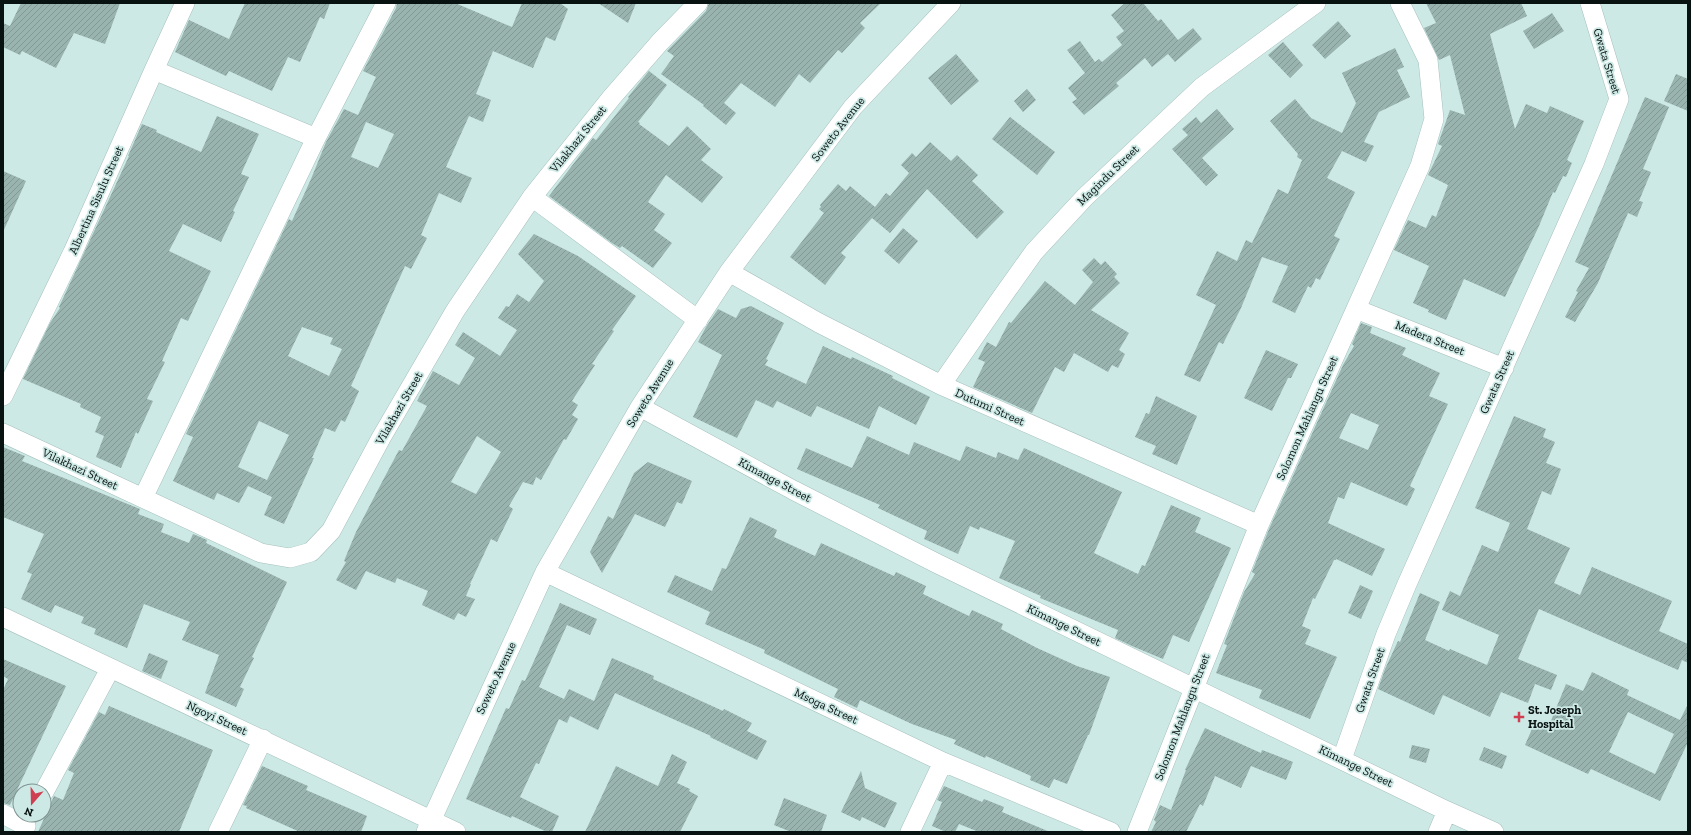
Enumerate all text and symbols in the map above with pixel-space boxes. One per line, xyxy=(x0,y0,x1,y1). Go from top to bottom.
street label: Gwata Street xyxy=(1590,26,1624,96)
street label: Soweto Avenue xyxy=(808,94,868,164)
street label: Vilakhazi Street xyxy=(546,102,610,176)
street label: Magindu Street xyxy=(1074,142,1142,208)
street label: Albertina Sisulu Street xyxy=(66,143,126,256)
street label: Madera Street xyxy=(1393,318,1467,358)
street label: Gwata Street xyxy=(1477,348,1517,416)
street label: Solomon Mahlangu Street xyxy=(1273,353,1341,482)
street label: Soweto Avenue xyxy=(623,356,677,430)
street label: Vilakhazi Street xyxy=(372,369,426,448)
street label: Dutumi Street xyxy=(953,385,1027,429)
street label: Vilakhazi Street xyxy=(39,445,121,493)
street label: Kimange Street xyxy=(736,455,814,505)
street label: Kimange Street xyxy=(1025,601,1104,649)
street label: Soweto Avenue xyxy=(473,639,519,716)
street label: Gwata Street xyxy=(1352,645,1388,714)
street label: Solomon Mahlangu Street xyxy=(1151,651,1213,782)
street label: Msoga Street xyxy=(792,685,861,727)
street label: Ngoyi Street xyxy=(185,698,250,738)
place label: St. Joseph Hospital xyxy=(1528,703,1581,731)
marker: St. Joseph Hospital xyxy=(1513,711,1525,723)
street label: Kimange Street xyxy=(1317,742,1396,790)
north arrow xyxy=(12,783,52,823)
text: N xyxy=(22,804,35,819)

